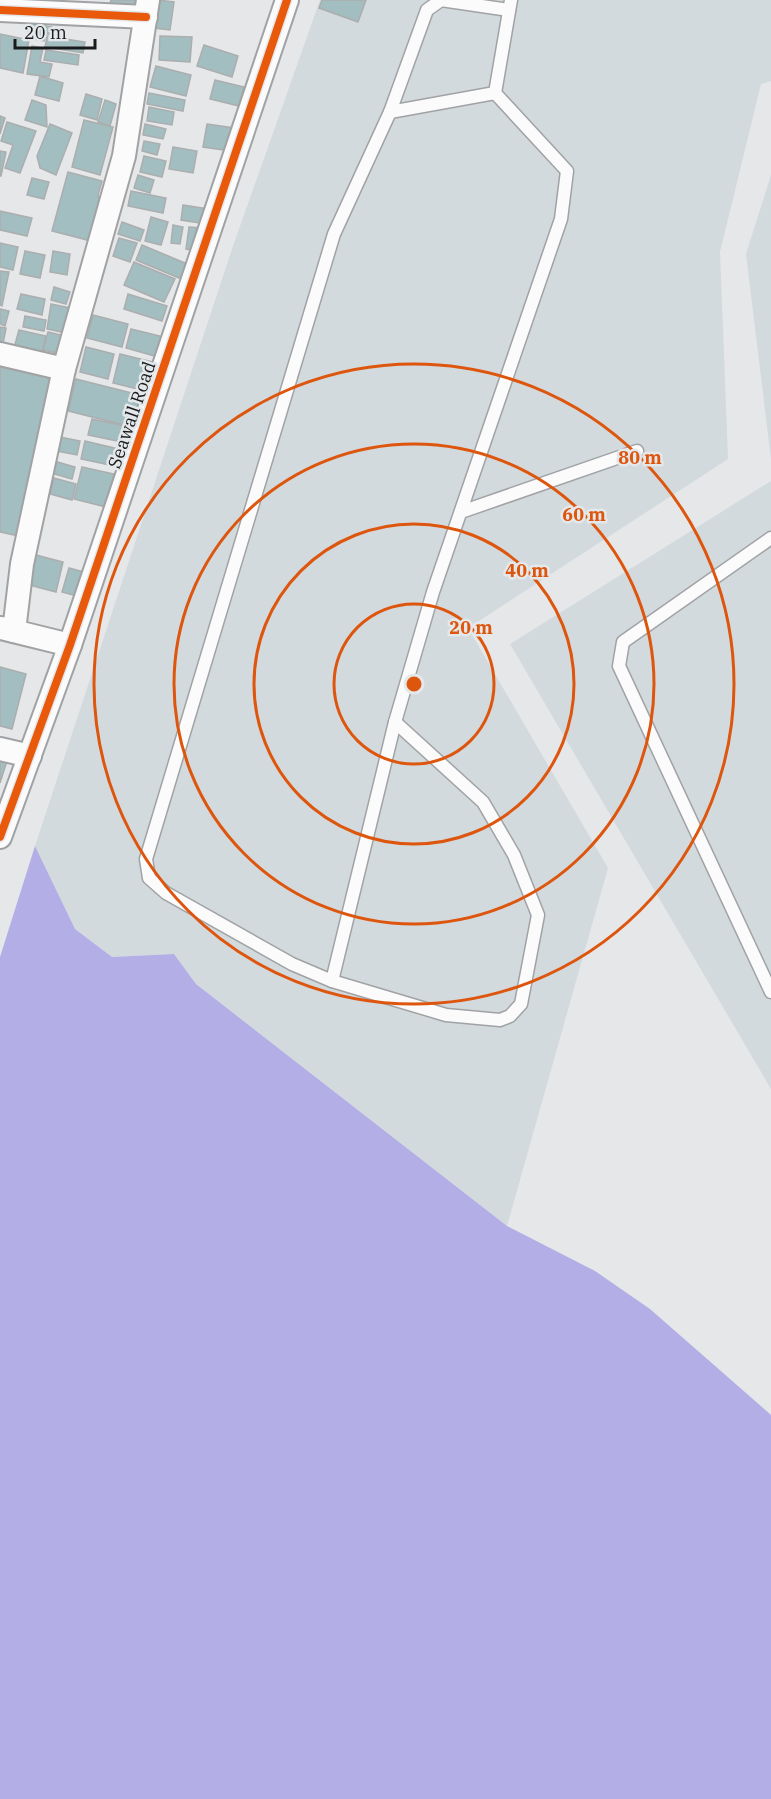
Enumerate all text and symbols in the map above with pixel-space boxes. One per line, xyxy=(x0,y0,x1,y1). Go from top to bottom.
scale bar xyxy=(15,12,94,50)
text: 20 m xyxy=(24,21,67,44)
street label: Seawall Road xyxy=(102,358,161,471)
text: 80 m xyxy=(618,446,662,469)
text: 60 m xyxy=(562,503,606,526)
text: 40 m xyxy=(505,559,549,582)
text: 20 m xyxy=(449,616,493,639)
centre of rings xyxy=(404,674,424,694)

